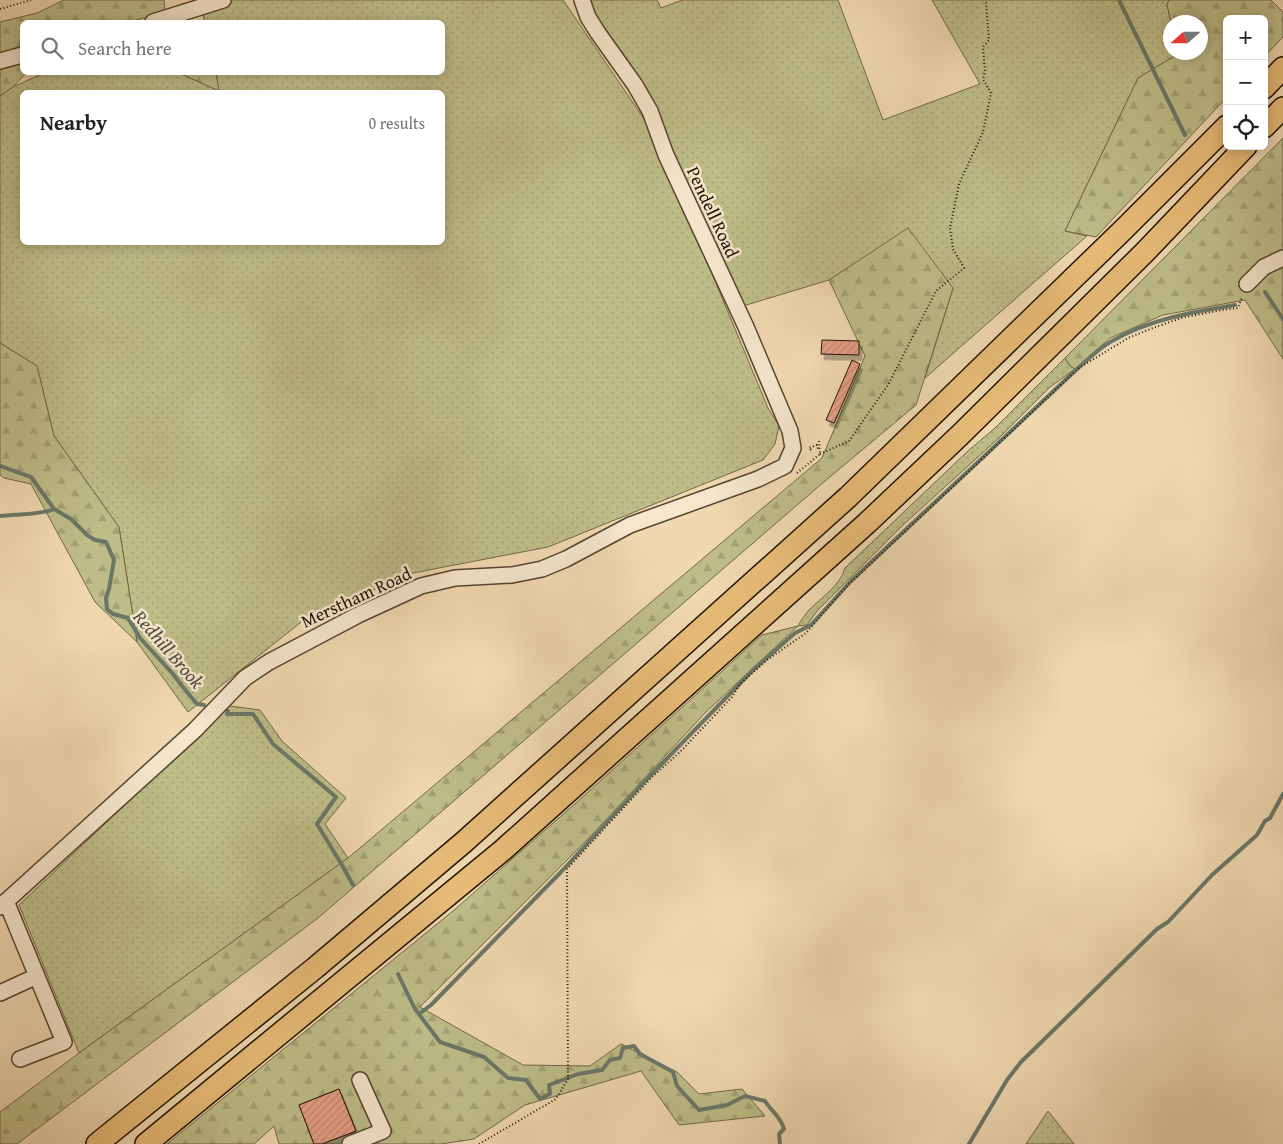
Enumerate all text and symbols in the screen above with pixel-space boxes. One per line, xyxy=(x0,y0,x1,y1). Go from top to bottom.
north arrow xyxy=(1163,15,1208,60)
map controls xyxy=(1223,15,1268,150)
button: + xyxy=(1223,15,1268,60)
search box xyxy=(20,20,445,75)
icon: search xyxy=(38,34,66,62)
text: Search here xyxy=(78,34,172,62)
button: − xyxy=(1223,60,1268,105)
button: locate xyxy=(1223,105,1268,150)
text: Nearby xyxy=(40,107,107,138)
text: 0 results xyxy=(368,111,425,135)
street label: Pendell Road xyxy=(680,162,746,262)
street label: Merstham Road xyxy=(296,559,416,634)
water label: Redhill Brook xyxy=(126,603,211,695)

